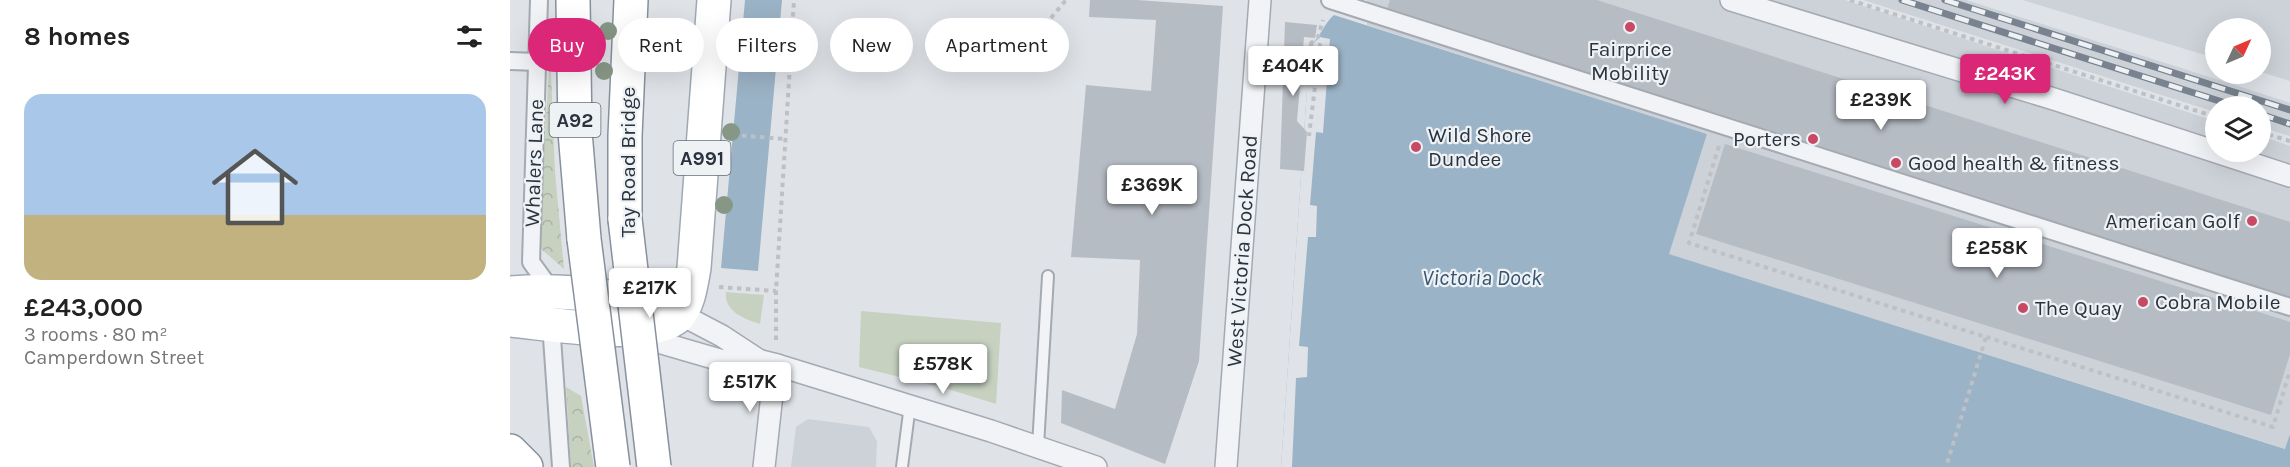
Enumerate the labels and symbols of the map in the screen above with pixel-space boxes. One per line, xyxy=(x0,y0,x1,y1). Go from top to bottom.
north arrow xyxy=(2205,18,2271,84)
marker: Fairprice Mobility xyxy=(1623,20,1637,34)
place label: Fairprice Mobility xyxy=(1588,37,1672,85)
pin: £404K xyxy=(1251,46,1335,97)
pin: £243K xyxy=(1963,54,2047,105)
pin: £239K xyxy=(1839,80,1923,131)
street label: Tay Road Bridge xyxy=(616,87,640,237)
street label: Whalers Lane xyxy=(520,99,548,227)
road number: A92 xyxy=(550,103,600,137)
place label: Wild Shore Dundee xyxy=(1428,123,1532,171)
place label: Porters xyxy=(1733,127,1801,151)
marker: Porters xyxy=(1806,132,1820,146)
street label: West Victoria Dock Road xyxy=(1222,134,1262,368)
marker: Wild Shore Dundee xyxy=(1409,140,1423,154)
road number: A991 xyxy=(674,141,730,175)
place label: Good health & fitness xyxy=(1908,151,2119,175)
marker: Good health & fitness xyxy=(1889,156,1903,170)
pin: £369K xyxy=(1110,165,1194,216)
place label: American Golf xyxy=(2106,209,2241,233)
marker: American Golf xyxy=(2245,214,2259,228)
pin: £258K xyxy=(1955,228,2039,279)
water label: Victoria Dock xyxy=(1422,265,1543,291)
pin: £217K xyxy=(608,268,692,319)
place label: Cobra Mobile xyxy=(2155,290,2281,314)
marker: Cobra Mobile xyxy=(2136,295,2150,309)
place label: The Quay xyxy=(2035,296,2122,320)
marker: The Quay xyxy=(2016,301,2030,315)
pin: £578K xyxy=(901,344,985,395)
pin: £517K xyxy=(708,362,792,413)

